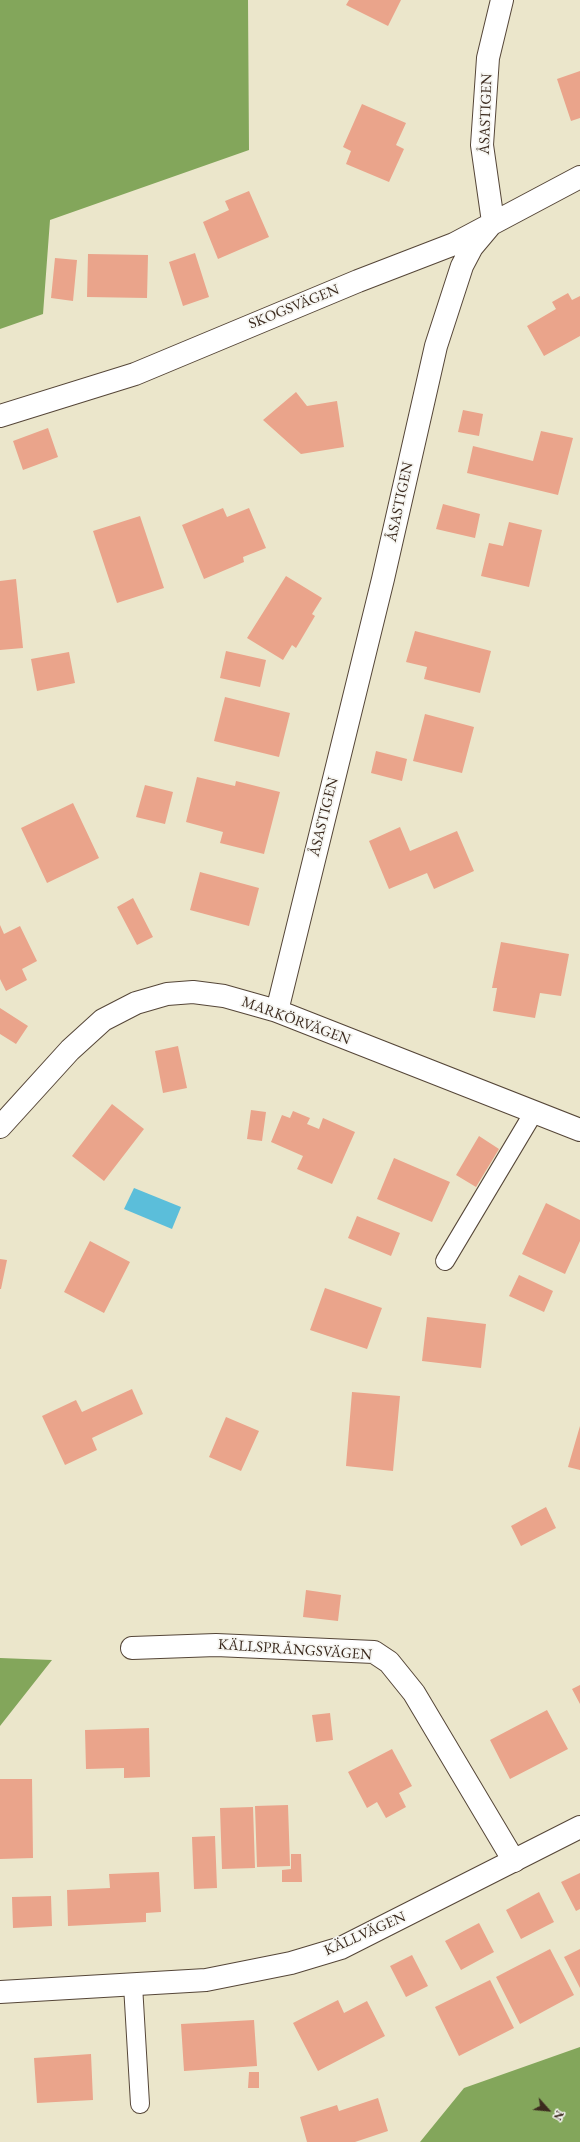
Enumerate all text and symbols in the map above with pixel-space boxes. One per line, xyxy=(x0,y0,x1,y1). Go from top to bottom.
street label: ÅSASTIGEN xyxy=(476,73,496,155)
street label: SKOGSVÄGEN xyxy=(246,281,342,333)
street label: ÅSASTIGEN xyxy=(383,460,417,544)
street label: ÅSASTIGEN xyxy=(305,775,343,859)
street label: MARKÖRVÄGEN xyxy=(239,993,353,1049)
street label: KÄLLSPRÅNGSVÄGEN xyxy=(217,1636,373,1664)
street label: KÄLLVÄGEN xyxy=(321,1908,409,1960)
north arrow xyxy=(528,2090,568,2130)
text: N xyxy=(550,2108,567,2123)

